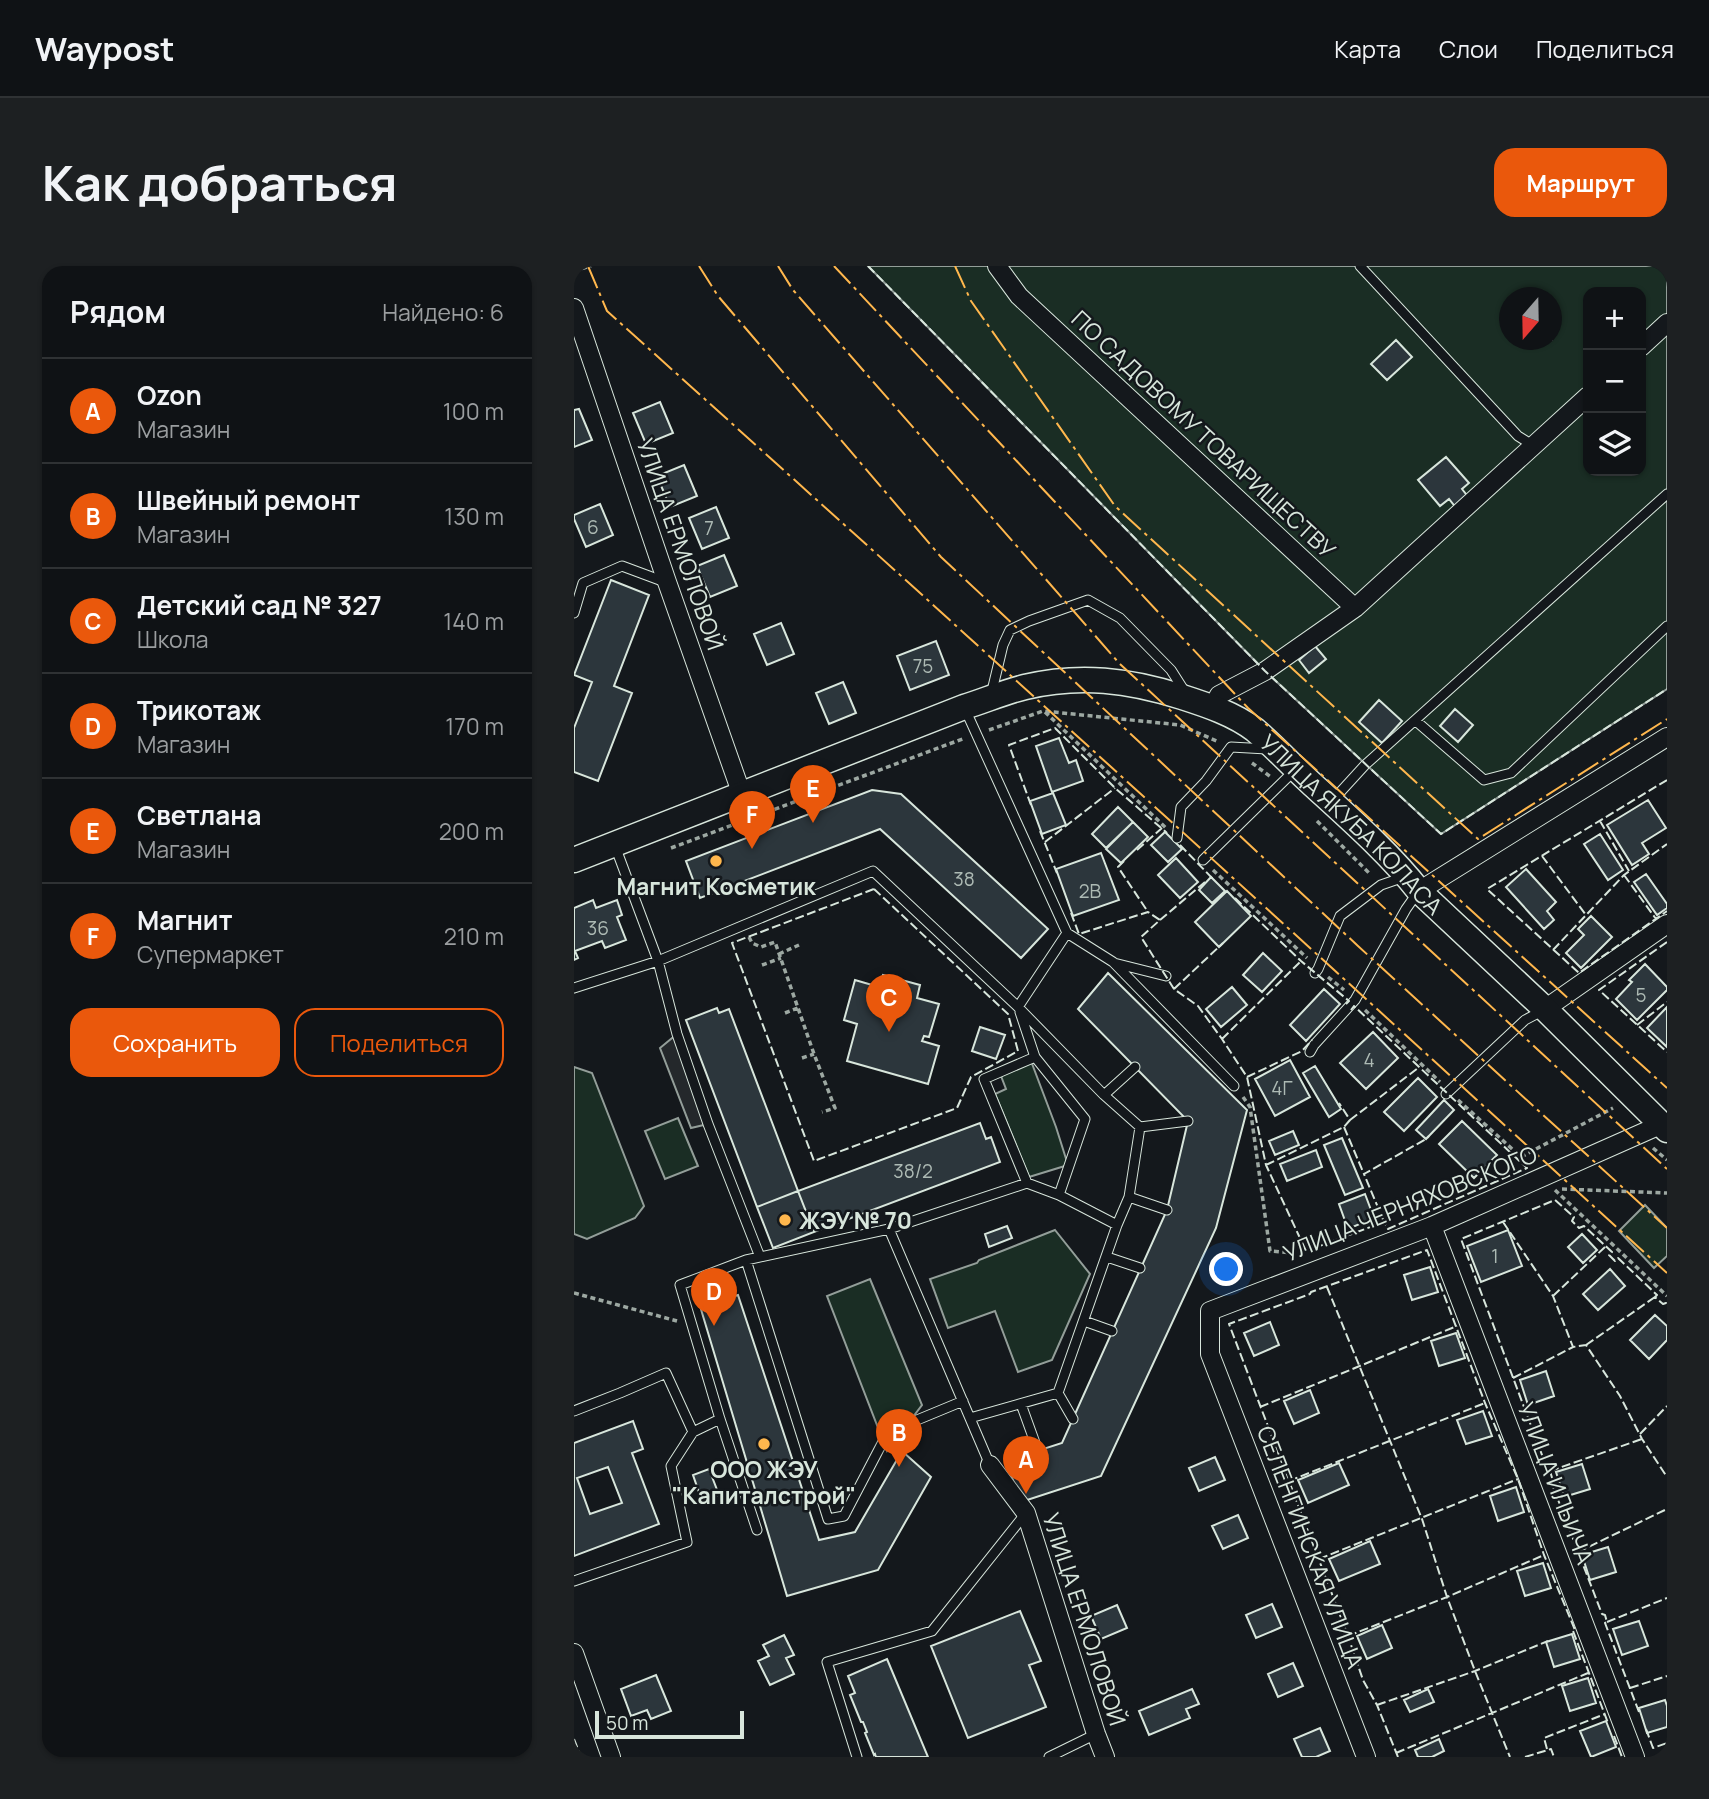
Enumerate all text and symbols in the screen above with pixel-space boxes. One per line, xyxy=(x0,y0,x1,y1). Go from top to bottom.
text: Waypost xyxy=(35,26,175,71)
text: Карта xyxy=(1334,32,1401,65)
text: Слои xyxy=(1439,32,1498,65)
text: Поделиться xyxy=(1536,32,1674,65)
button: Маршрут xyxy=(1494,148,1667,217)
text: Как добраться xyxy=(42,149,397,216)
north arrow xyxy=(1499,287,1562,350)
map controls xyxy=(1583,287,1646,476)
button: + xyxy=(1583,287,1646,350)
text: Рядом xyxy=(70,291,166,332)
text: Найдено: 6 xyxy=(382,296,504,328)
street label: ПО САДОВОМУ ТОВАРИЩЕСТВУ xyxy=(1065,303,1343,565)
button: − xyxy=(1583,350,1646,413)
text: Ozon xyxy=(137,377,202,413)
text: A xyxy=(85,395,101,427)
text: 100 m xyxy=(443,395,504,427)
text: Магазин xyxy=(137,413,230,445)
button: layers xyxy=(1583,413,1646,476)
street label: УЛИЦА ЕРМОЛОВОЙ xyxy=(630,434,732,654)
text: Швейный ремонт xyxy=(137,482,360,518)
text: B xyxy=(86,500,100,532)
text: 130 m xyxy=(444,500,504,532)
house number: 6 xyxy=(587,514,599,540)
house number: 7 xyxy=(704,515,714,541)
text: Магазин xyxy=(137,518,230,550)
text: Детский сад № 327 xyxy=(137,587,382,623)
text: C xyxy=(85,605,102,637)
text: 140 m xyxy=(443,605,504,637)
text: Школа xyxy=(137,623,209,655)
house number: 75 xyxy=(913,653,933,679)
text: Трикотаж xyxy=(137,692,261,728)
text: D xyxy=(85,710,101,742)
text: 170 m xyxy=(445,710,504,742)
street label: УЛИЦА ЯКУБА КОЛАСА xyxy=(1253,726,1450,922)
text: Магазин xyxy=(137,728,230,760)
pin: E xyxy=(790,765,836,823)
pin: F xyxy=(729,791,775,849)
text: Светлана xyxy=(137,797,261,833)
text: E xyxy=(86,815,100,847)
text: 200 m xyxy=(439,815,504,847)
text: Магазин xyxy=(137,833,230,865)
marker: Магнит Косметик xyxy=(708,853,724,869)
house number: 38 xyxy=(953,866,975,892)
place label: Магнит Косметик xyxy=(616,870,816,902)
house number: 2В xyxy=(1079,878,1102,904)
text: Магнит xyxy=(137,902,233,938)
house number: 36 xyxy=(587,915,609,941)
text: F xyxy=(87,920,99,952)
text: 210 m xyxy=(444,920,504,952)
text: Супермаркет xyxy=(137,938,284,970)
pin: C xyxy=(866,974,912,1032)
house number: 5 xyxy=(1636,982,1647,1008)
button: Сохранить xyxy=(70,1008,280,1077)
button: Поделиться xyxy=(294,1008,504,1077)
house number: 4 xyxy=(1363,1047,1375,1073)
house number: 4Г xyxy=(1271,1075,1293,1101)
street label: УЛИЦА ЧЕРНЯХОВСКОГО xyxy=(1278,1137,1542,1269)
house number: 38/2 xyxy=(893,1158,933,1184)
place label: ЖЭУ № 70 xyxy=(799,1204,912,1236)
marker: ЖЭУ № 70 xyxy=(777,1212,793,1228)
house number: 1 xyxy=(1491,1243,1499,1269)
your location xyxy=(1209,1252,1243,1286)
pin: D xyxy=(691,1268,737,1326)
street label: УЛИЦА ИЛЬИЧА xyxy=(1510,1397,1602,1569)
pin: B xyxy=(876,1409,922,1467)
street label: СЕЛЕНГИНСКАЯ УЛИЦА xyxy=(1250,1421,1372,1673)
marker: ООО ЖЭУ "Капиталстрой" xyxy=(756,1436,772,1452)
pin: A xyxy=(1003,1436,1049,1494)
place label: ООО ЖЭУ "Капиталстрой" xyxy=(672,1453,856,1511)
street label: УЛИЦА ЕРМОЛОВОЙ xyxy=(1035,1509,1135,1729)
scale bar xyxy=(595,1708,744,1740)
text: 50 m xyxy=(606,1710,648,1736)

